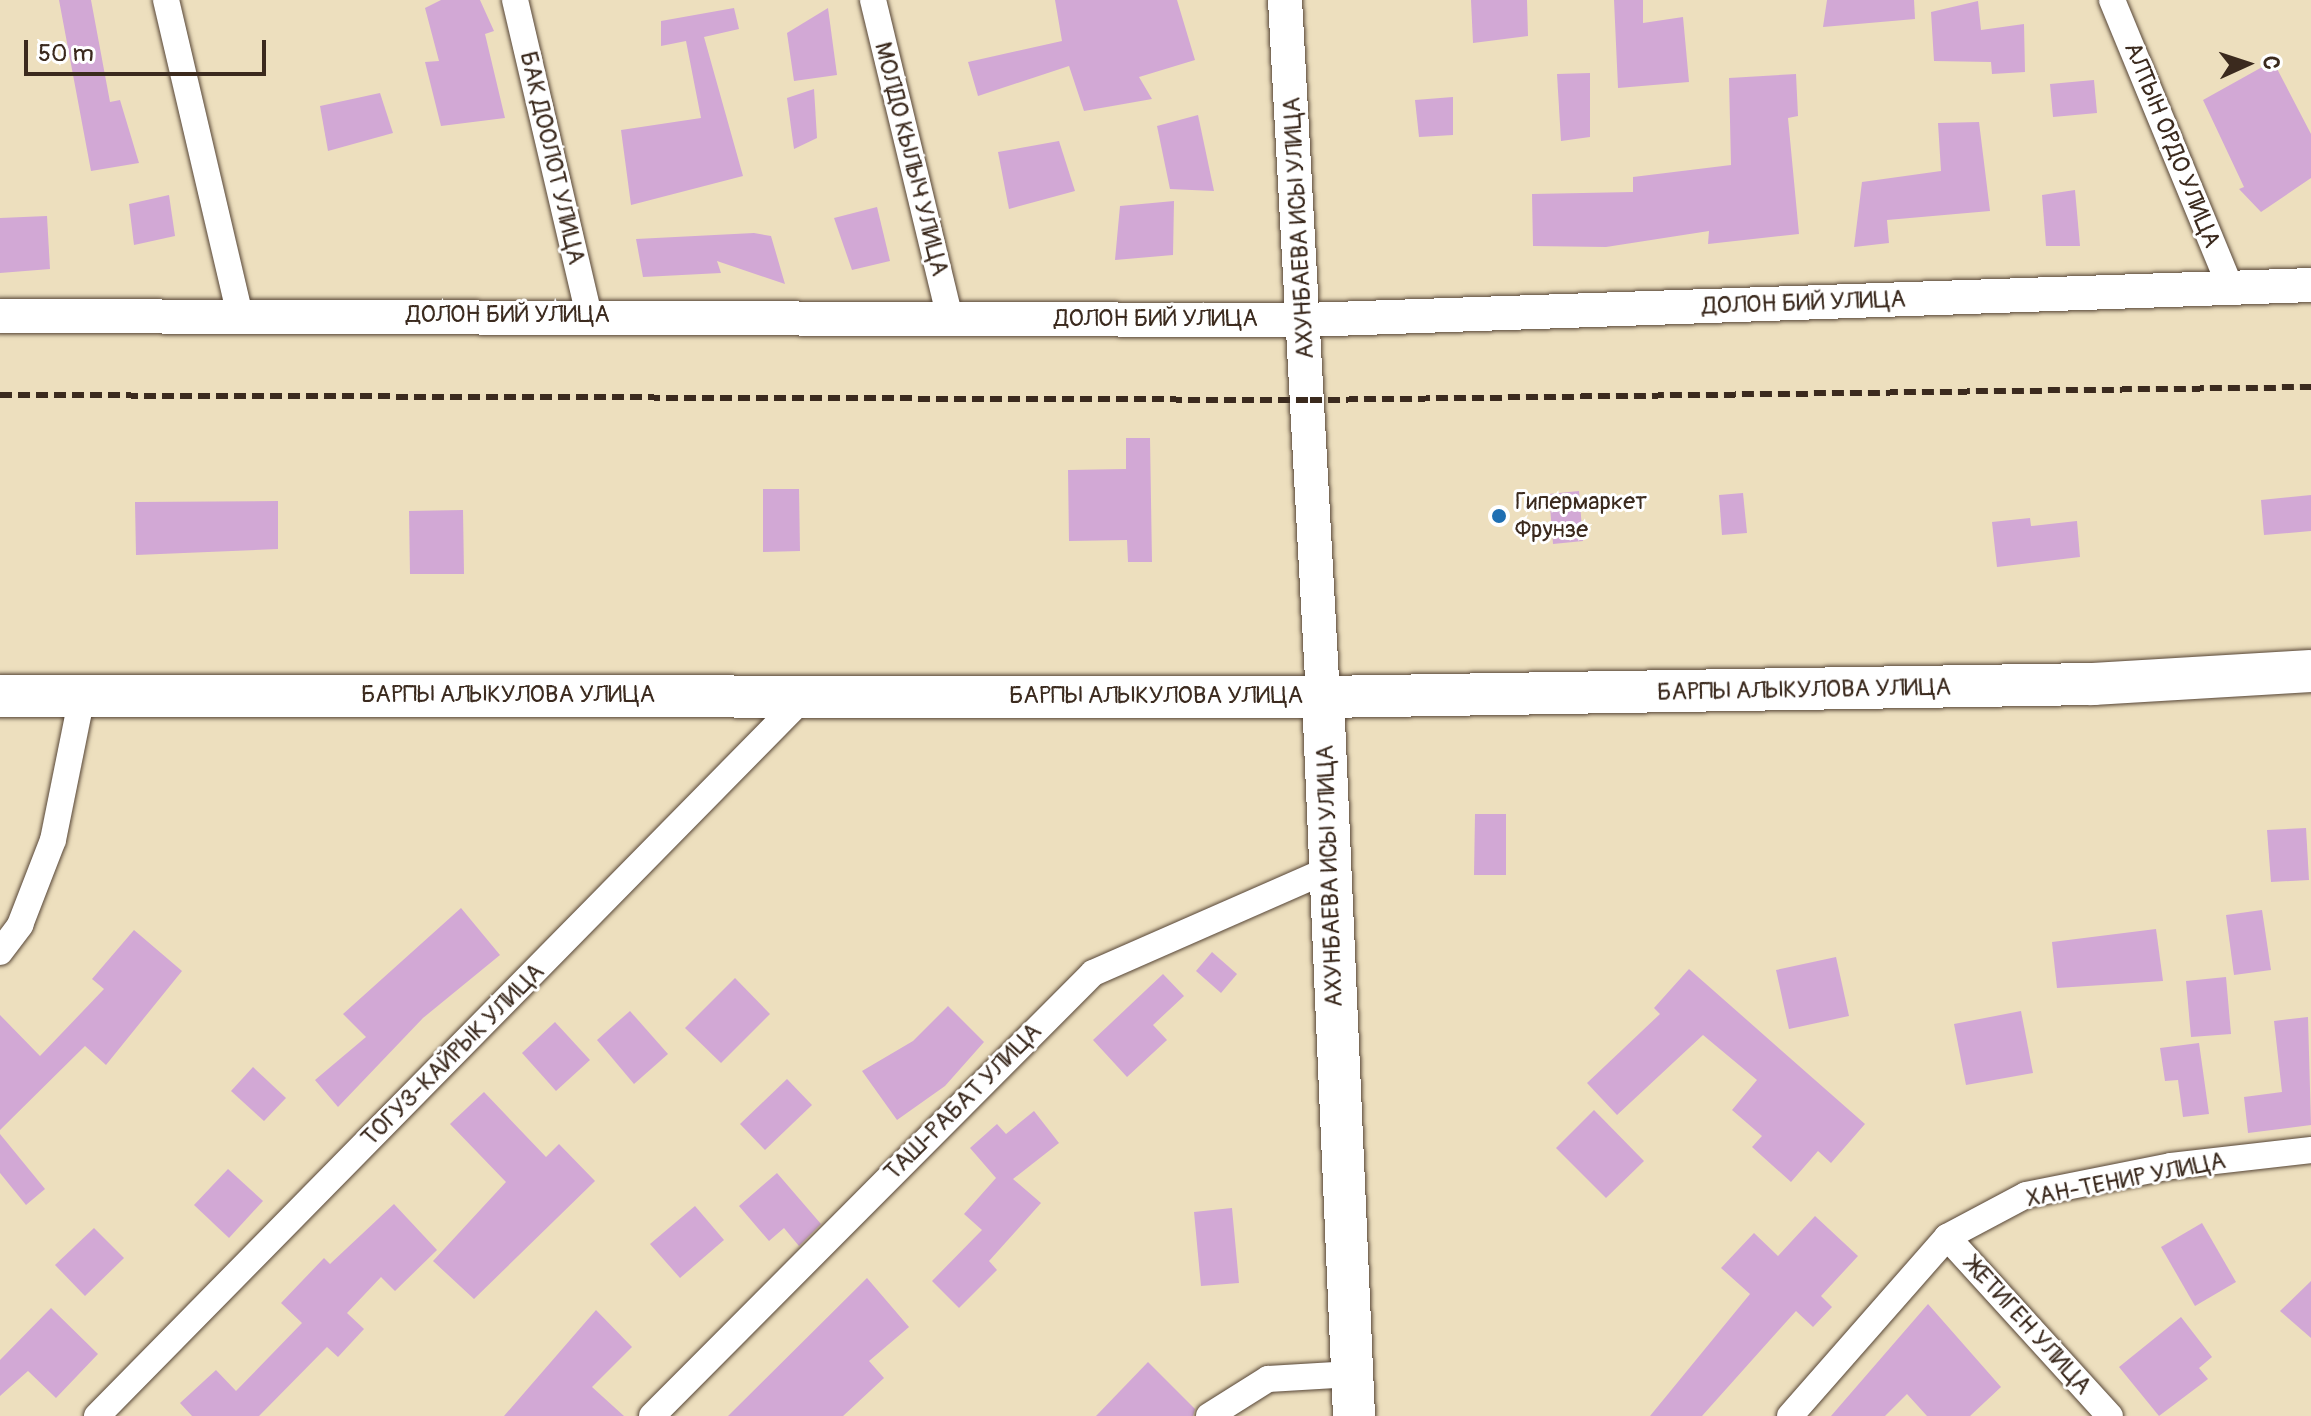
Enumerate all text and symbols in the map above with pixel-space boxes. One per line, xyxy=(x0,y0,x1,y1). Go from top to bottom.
scale bar xyxy=(28,24,270,74)
north arrow xyxy=(2207,24,2287,104)
street label: АЛТЫН ОРДО УЛИЦА xyxy=(2118,38,2226,252)
text: 50 m xyxy=(38,39,94,68)
street label: МОЛДО КЫЛЫЧ УЛИЦА xyxy=(868,39,954,279)
street label: БАК ДООЛОТ УЛИЦА xyxy=(513,49,591,267)
text: С xyxy=(2257,55,2285,70)
street label: АХУНБАЕВА ИСЫ УЛИЦА xyxy=(1278,96,1320,360)
street label: ДОЛОН БИЙ УЛИЦА xyxy=(1702,285,1906,321)
street label: ДОЛОН БИЙ УЛИЦА xyxy=(406,301,610,329)
street label: ДОЛОН БИЙ УЛИЦА xyxy=(1054,305,1258,333)
place label: Гипермаркет Фрунзе xyxy=(1515,488,1647,544)
marker: Гипермаркет Фрунзе xyxy=(1490,507,1508,525)
street label: БАРПЫ АЛЫКУЛОВА УЛИЦА xyxy=(1657,673,1951,707)
street label: БАРПЫ АЛЫКУЛОВА УЛИЦА xyxy=(361,681,655,709)
street label: БАРПЫ АЛЫКУЛОВА УЛИЦА xyxy=(1009,682,1303,710)
street label: АХУНБАЕВА ИСЫ УЛИЦА xyxy=(1311,744,1349,1008)
street label: ТОГУЗ-КАЙРЫК УЛИЦА xyxy=(356,958,550,1152)
street label: ТАШ-РАБАТ УЛИЦА xyxy=(878,1017,1048,1187)
street label: ХАН-ТЕНИР УЛИЦА xyxy=(2024,1147,2228,1213)
street label: ЖЕТИГЕН УЛИЦА xyxy=(1959,1251,2097,1401)

